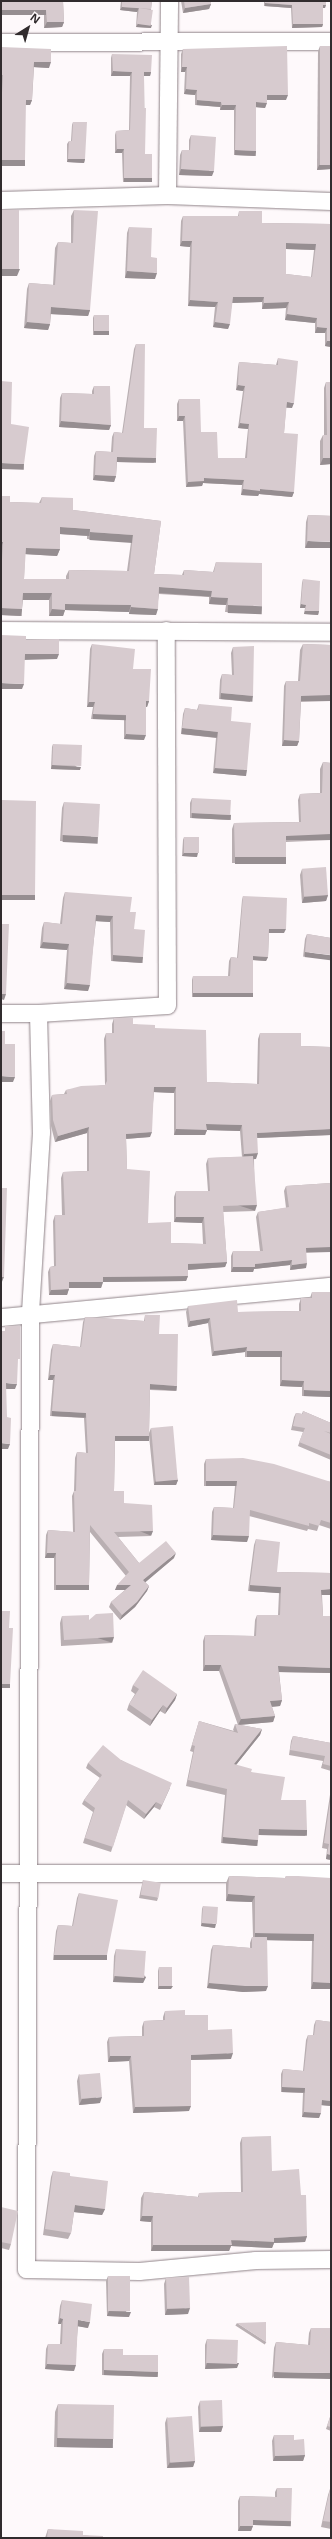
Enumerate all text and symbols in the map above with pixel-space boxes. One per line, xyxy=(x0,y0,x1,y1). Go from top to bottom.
north arrow xyxy=(8,8,48,48)
text: N xyxy=(27,9,44,27)

